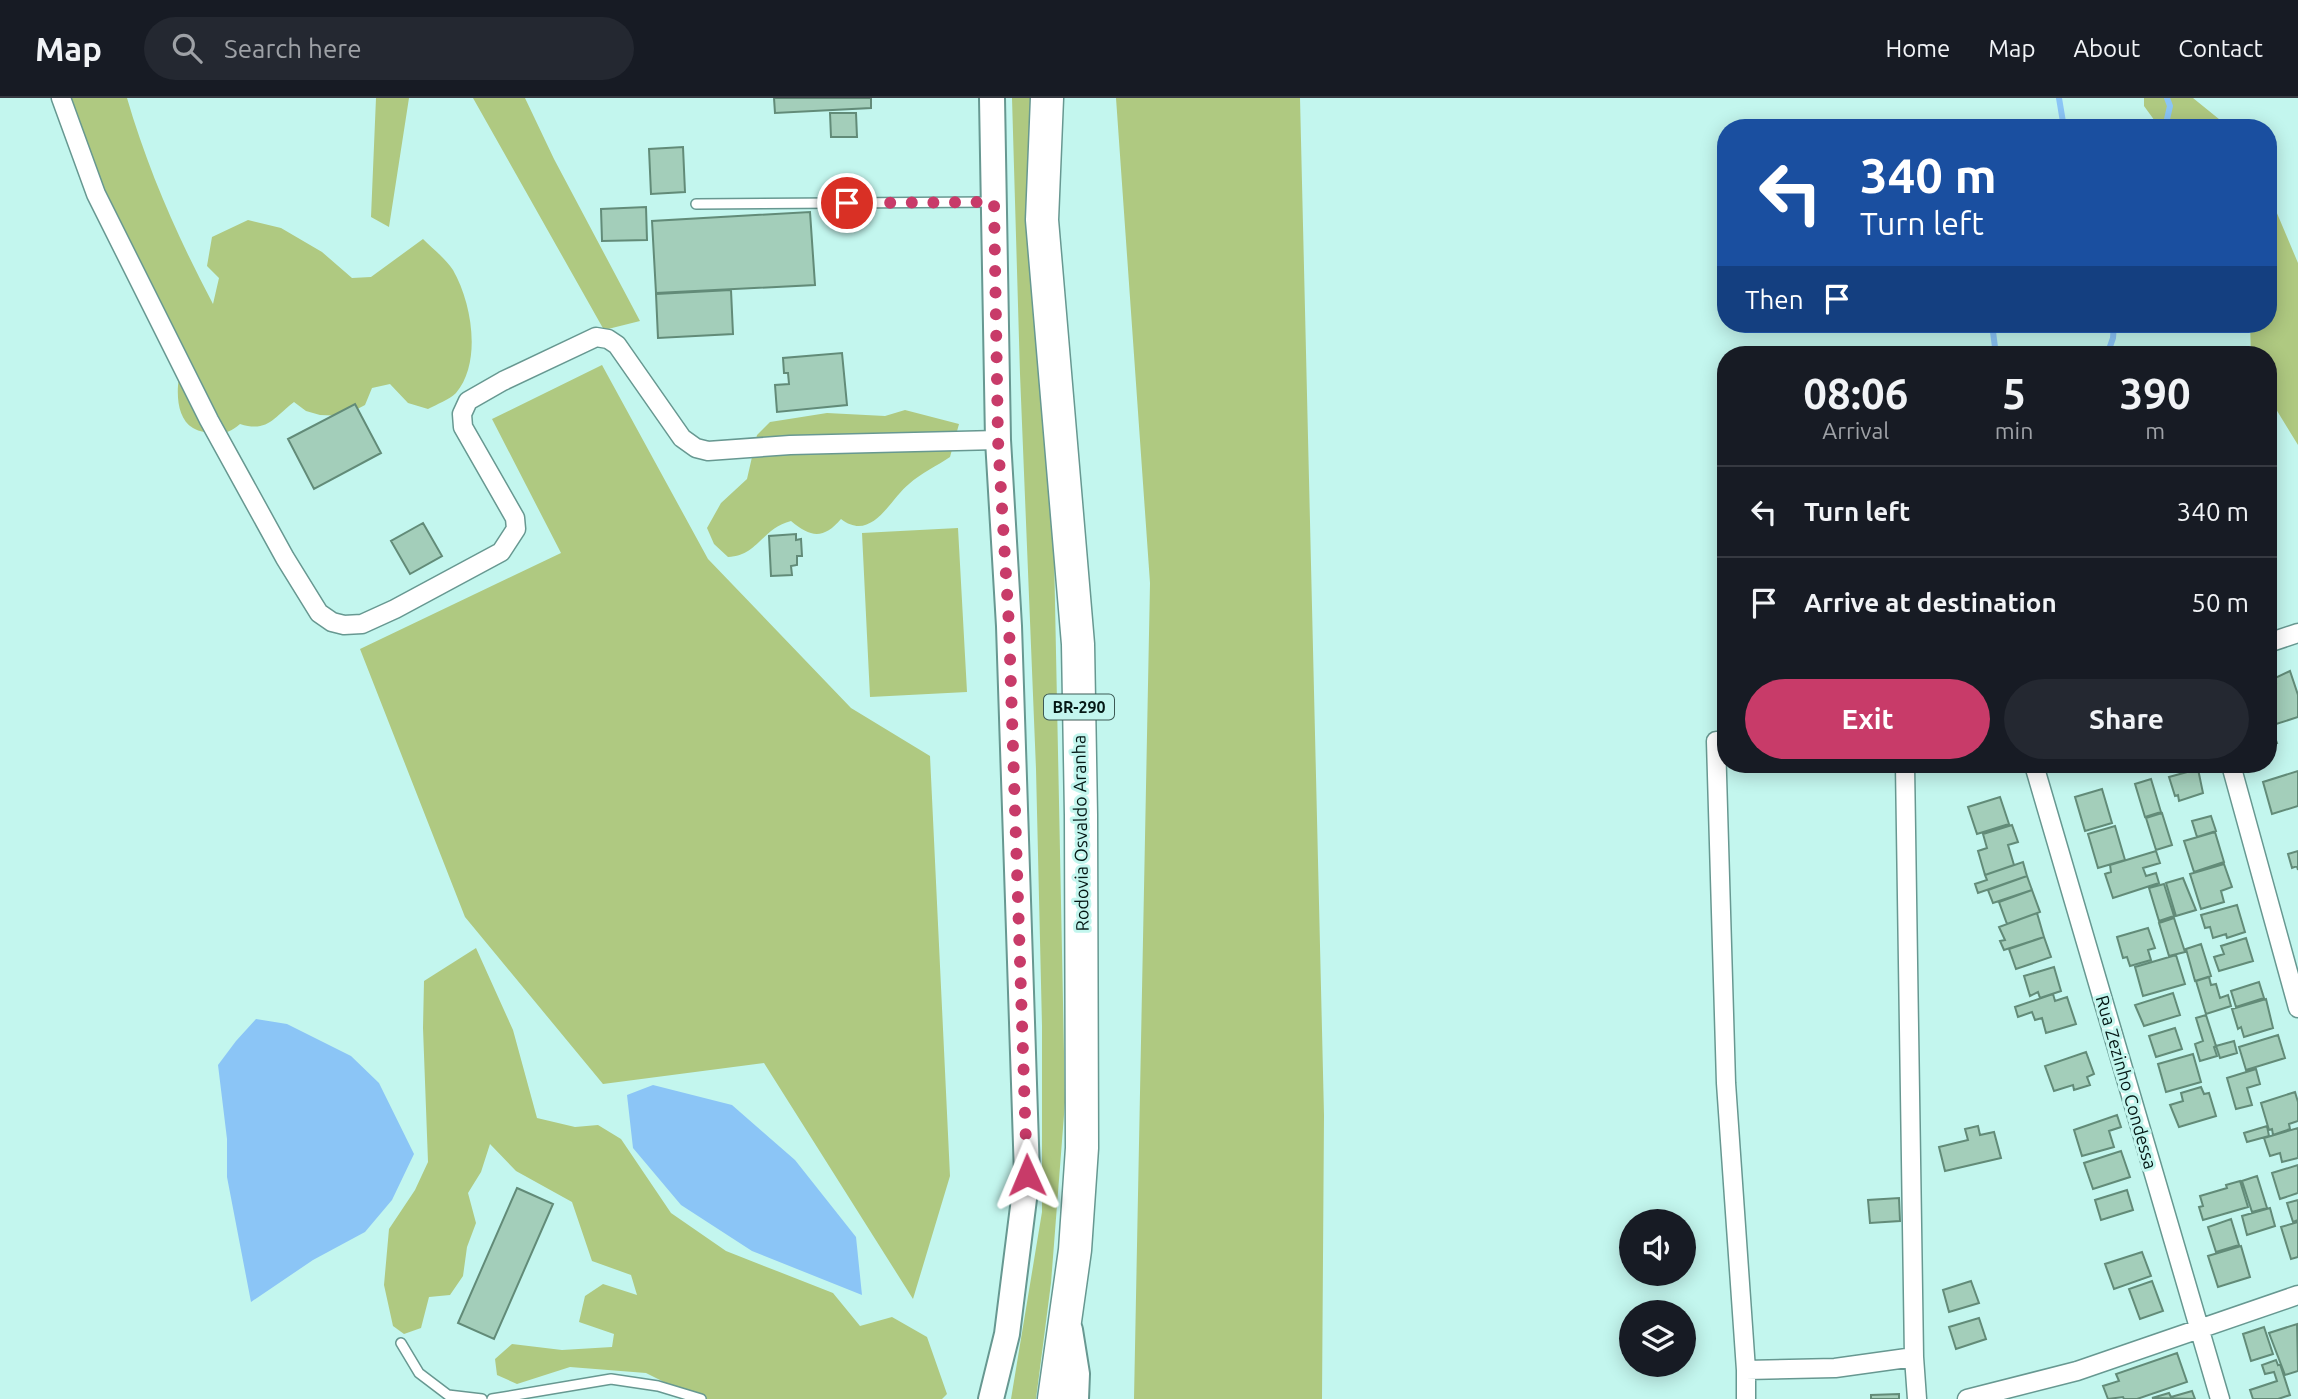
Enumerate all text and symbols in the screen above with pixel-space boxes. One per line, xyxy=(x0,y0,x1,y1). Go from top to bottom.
search box xyxy=(144,17,634,80)
icon: search xyxy=(168,29,206,67)
text: Map xyxy=(35,30,102,67)
text: Search here xyxy=(224,34,362,63)
text: Home xyxy=(1885,35,1950,62)
text: Map xyxy=(1988,35,2035,62)
text: About xyxy=(2073,35,2140,62)
text: Contact xyxy=(2178,35,2263,62)
icon: left xyxy=(1745,147,1836,238)
text: 340 m xyxy=(1860,147,1997,202)
pin xyxy=(817,173,877,233)
icon: arrive xyxy=(828,184,866,222)
text: Turn left xyxy=(1860,205,1984,241)
icon: arrive xyxy=(1818,280,1856,318)
text: Then xyxy=(1745,285,1804,314)
text: 08:06 xyxy=(1803,370,1908,417)
text: 5 xyxy=(2002,370,2026,417)
text: 390 xyxy=(2120,370,2191,417)
text: Arrival xyxy=(1822,418,1889,443)
text: min xyxy=(1995,418,2033,443)
text: m xyxy=(2145,418,2165,443)
icon: left xyxy=(1745,493,1783,531)
text: Turn left xyxy=(1804,497,1910,526)
text: 340 m xyxy=(2177,497,2249,526)
icon: arrive xyxy=(1745,584,1783,622)
text: Arrive at destination xyxy=(1804,588,2057,617)
text: 50 m xyxy=(2191,588,2249,617)
button: Exit xyxy=(1745,679,1990,759)
button: Share xyxy=(2004,679,2249,759)
road number: BR-290 xyxy=(1044,694,1114,720)
street label: Rodovia Osvaldo Aranha xyxy=(1068,735,1092,931)
street label: Rua Zezinho Condessa xyxy=(2093,993,2161,1171)
position arrow xyxy=(990,1138,1064,1212)
map controls xyxy=(1619,1209,1696,1377)
button: sound xyxy=(1619,1209,1696,1286)
button: layers xyxy=(1619,1300,1696,1377)

